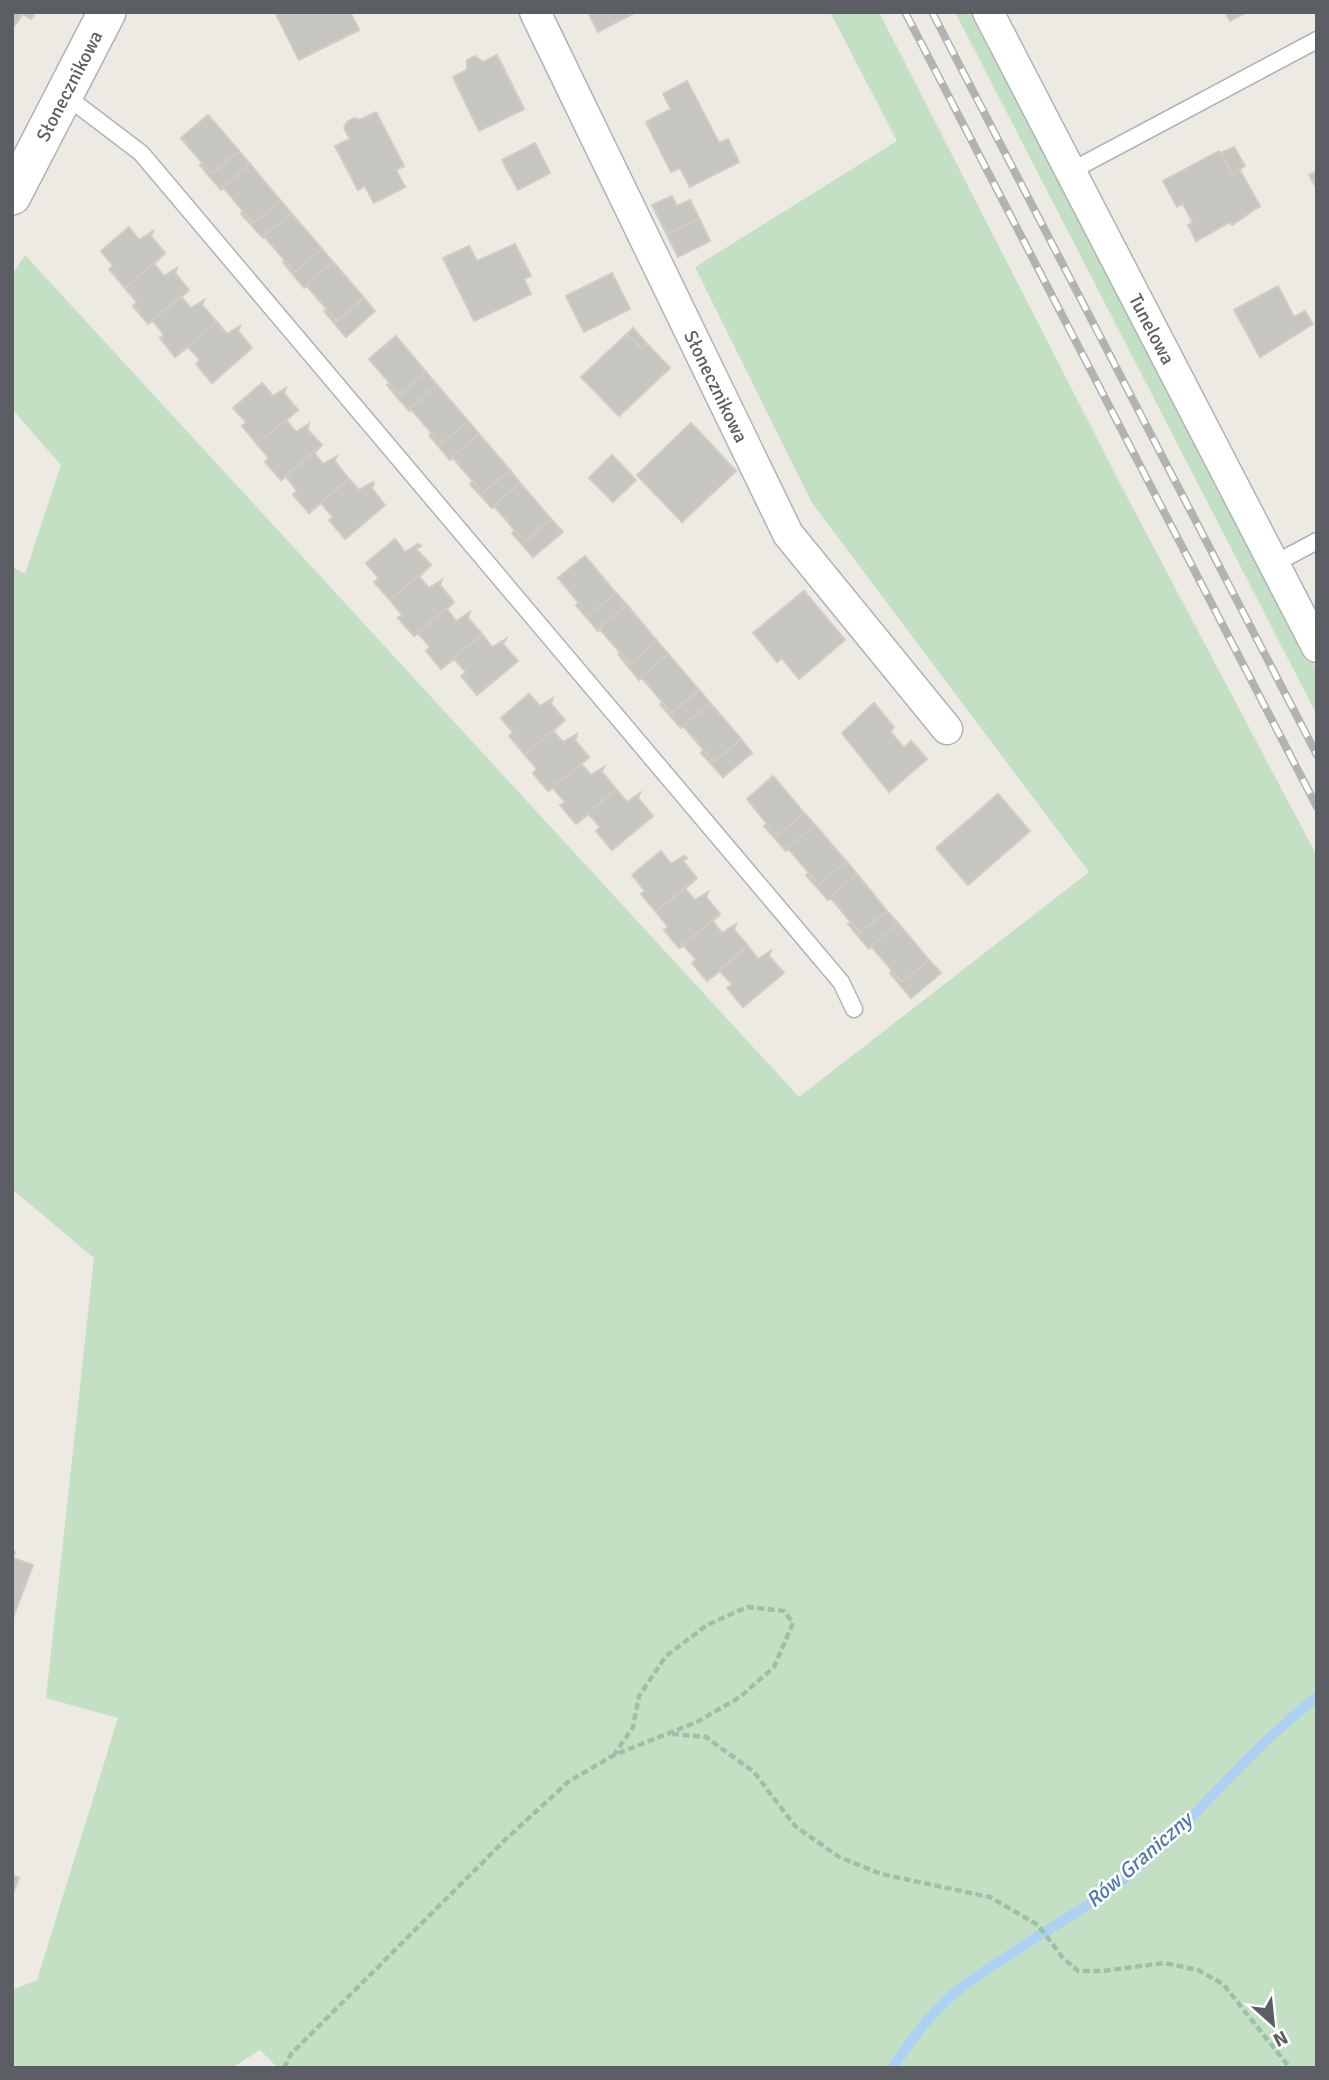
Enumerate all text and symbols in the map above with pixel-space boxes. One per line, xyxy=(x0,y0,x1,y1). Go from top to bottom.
street label: Słonecznikowa xyxy=(31,27,108,146)
street label: Tunelowa xyxy=(1123,290,1180,369)
street label: Słonecznikowa xyxy=(678,327,753,447)
water label: Rów Graniczny xyxy=(1081,1805,1200,1913)
north arrow xyxy=(1238,1989,1308,2059)
text: N xyxy=(1269,2025,1292,2052)

